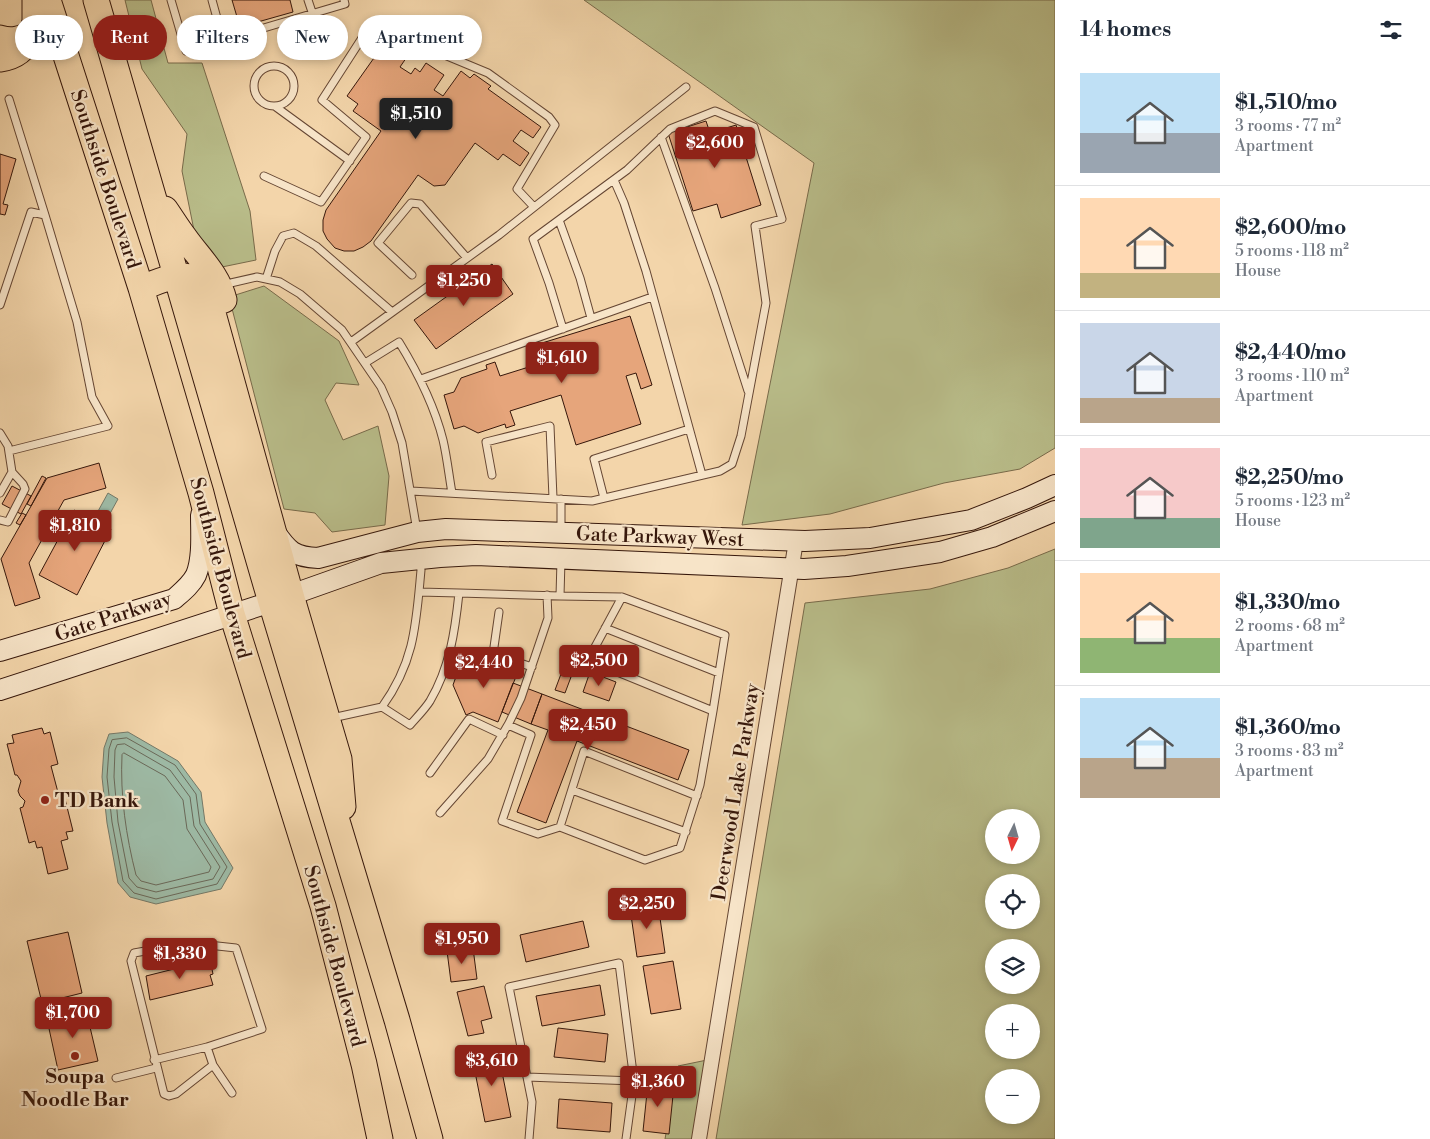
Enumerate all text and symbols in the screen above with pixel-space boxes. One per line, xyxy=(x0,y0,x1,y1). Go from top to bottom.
chip: Buy xyxy=(15,15,83,60)
chip: Rent xyxy=(93,15,167,60)
chip: Filters xyxy=(177,15,267,60)
chip: New xyxy=(277,15,348,60)
chip: Apartment xyxy=(358,15,482,60)
icon: filters xyxy=(1377,16,1405,44)
text: 14 homes xyxy=(1080,17,1171,43)
street label: Southside Boulevard xyxy=(64,87,146,273)
text: $1,510/mo xyxy=(1235,90,1337,116)
icon: home xyxy=(1120,93,1180,153)
pin: $1,510 xyxy=(375,98,457,140)
text: $1,510 xyxy=(390,104,442,124)
text: 3 rooms · 77 m² xyxy=(1235,116,1341,136)
pin: $2,600 xyxy=(674,126,756,169)
text: $2,600 xyxy=(686,133,744,153)
text: Apartment xyxy=(1235,136,1314,156)
text: $2,600/mo xyxy=(1235,215,1346,241)
icon: home xyxy=(1120,218,1180,278)
text: 5 rooms · 118 m² xyxy=(1235,241,1349,261)
text: House xyxy=(1235,261,1281,281)
pin: $1,250 xyxy=(423,264,505,307)
text: $1,250 xyxy=(437,271,491,291)
text: $2,440/mo xyxy=(1235,340,1346,366)
pin: $1,610 xyxy=(521,342,603,384)
icon: home xyxy=(1120,343,1180,403)
text: $1,610 xyxy=(537,348,587,368)
text: 3 rooms · 110 m² xyxy=(1235,366,1349,386)
text: Apartment xyxy=(1235,386,1314,406)
text: $2,250/mo xyxy=(1235,465,1344,491)
icon: home xyxy=(1120,468,1180,528)
street label: Southside Boulevard xyxy=(183,475,256,662)
text: 5 rooms · 123 m² xyxy=(1235,491,1350,511)
pin: $1,810 xyxy=(34,510,116,552)
text: House xyxy=(1235,511,1281,531)
text: $1,810 xyxy=(49,516,101,536)
street label: Gate Parkway West xyxy=(575,522,744,553)
street label: Gate Parkway xyxy=(52,587,175,648)
text: $1,330/mo xyxy=(1235,590,1340,616)
icon: home xyxy=(1120,593,1180,653)
text: 2 rooms · 68 m² xyxy=(1235,616,1345,636)
text: Apartment xyxy=(1235,636,1314,656)
pin: $2,500 xyxy=(558,644,640,687)
pin: $2,440 xyxy=(443,646,525,689)
text: $2,500 xyxy=(570,651,628,671)
text: $2,440 xyxy=(455,653,513,673)
street label: Deerwood Lake Parkway xyxy=(707,682,766,903)
pin: $2,450 xyxy=(547,708,629,751)
text: $2,450 xyxy=(560,715,616,735)
text: $1,360/mo xyxy=(1235,715,1341,741)
icon: home xyxy=(1120,718,1180,778)
text: 3 rooms · 83 m² xyxy=(1235,741,1344,761)
text: Apartment xyxy=(1235,761,1314,781)
place label: TD Bank xyxy=(55,789,140,814)
marker: TD Bank xyxy=(39,794,51,806)
north arrow xyxy=(985,809,1040,864)
map controls xyxy=(985,809,1040,1124)
street label: Southside Boulevard xyxy=(297,863,370,1050)
button: locate xyxy=(985,874,1040,929)
pin: $2,250 xyxy=(606,888,688,930)
text: $2,250 xyxy=(619,894,675,914)
pin: $1,950 xyxy=(421,922,503,965)
text: $1,950 xyxy=(435,929,489,949)
pin: $1,330 xyxy=(139,938,221,980)
button: layers xyxy=(985,939,1040,994)
text: $1,330 xyxy=(153,944,207,964)
pin: $1,700 xyxy=(32,996,114,1039)
text: $1,700 xyxy=(46,1003,100,1023)
button: + xyxy=(985,1004,1040,1059)
pin: $3,610 xyxy=(451,1044,533,1087)
marker: Soupa Noodle Bar xyxy=(69,1050,81,1062)
text: $3,610 xyxy=(466,1051,518,1071)
place label: Soupa Noodle Bar xyxy=(21,1065,129,1113)
pin: $1,360 xyxy=(617,1066,699,1108)
button: − xyxy=(985,1069,1040,1124)
text: $1,360 xyxy=(631,1072,685,1092)

